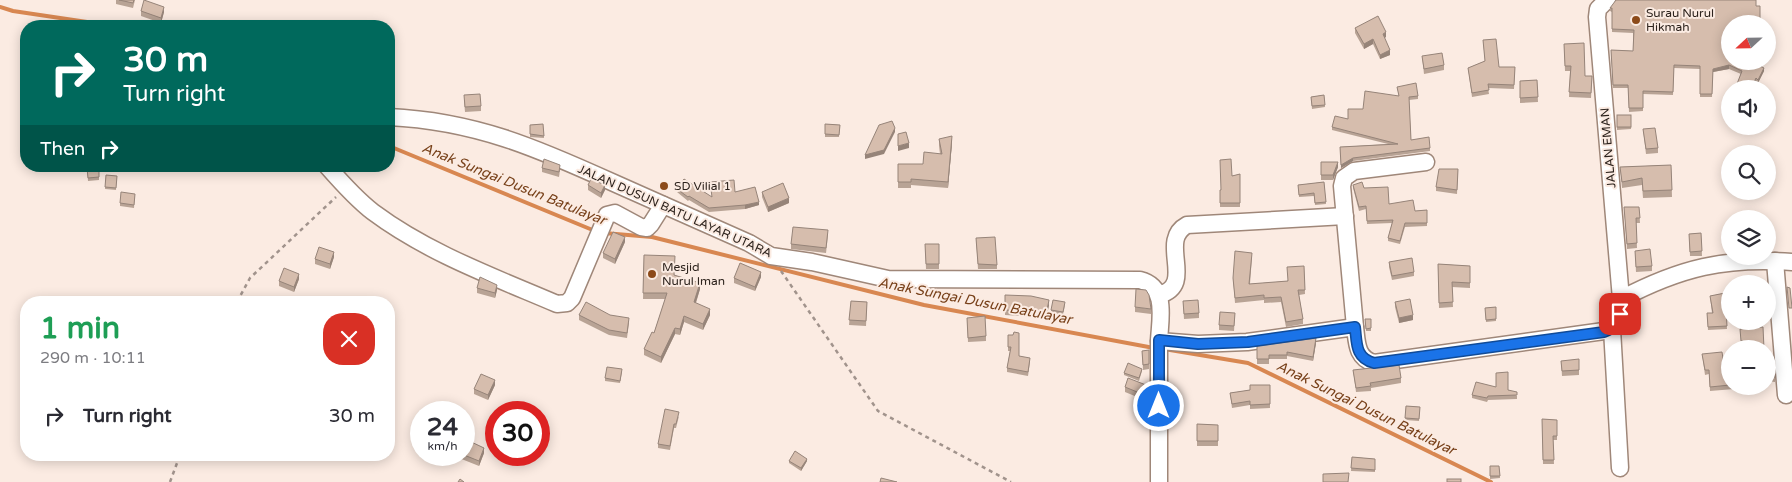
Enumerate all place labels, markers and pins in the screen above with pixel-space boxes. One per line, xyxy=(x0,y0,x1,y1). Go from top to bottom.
place label: Surau Nurul Hikmah xyxy=(1646,6,1714,34)
marker: Surau Nurul Hikmah xyxy=(1630,14,1642,26)
place label: SD Vilial 1 xyxy=(674,179,731,193)
marker: SD Vilial 1 xyxy=(658,180,670,192)
place label: Mesjid Nurul Iman xyxy=(662,260,725,288)
marker: Mesjid Nurul Iman xyxy=(646,268,658,280)
pin xyxy=(1599,293,1641,335)

